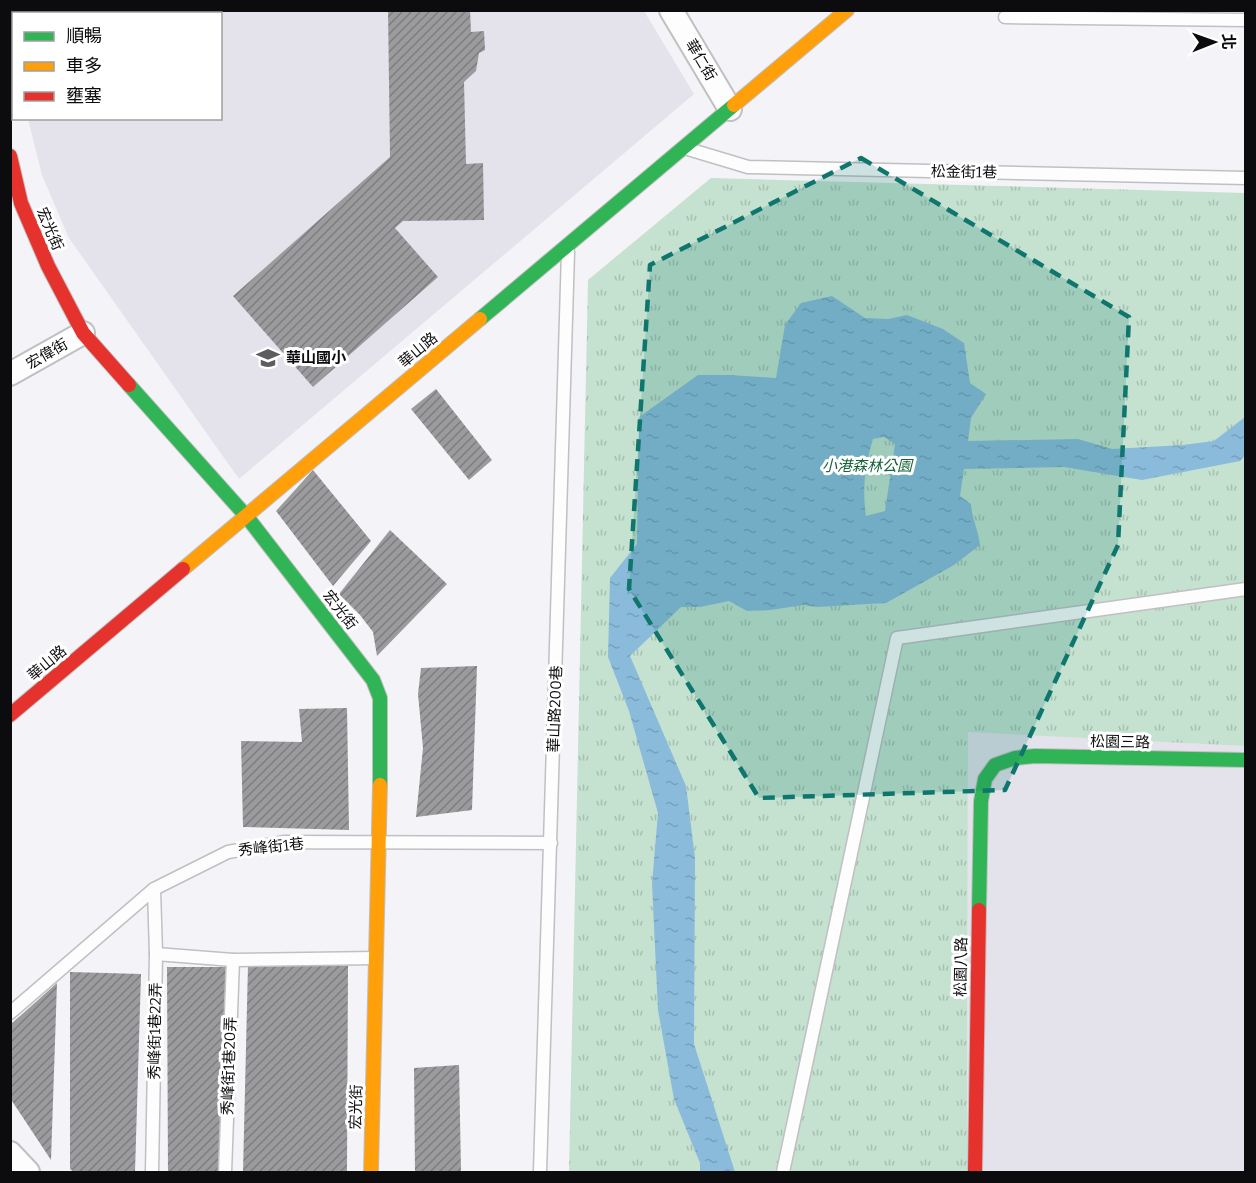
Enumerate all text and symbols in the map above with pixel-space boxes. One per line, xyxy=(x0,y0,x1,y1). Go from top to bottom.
legend xyxy=(12,12,222,120)
north arrow xyxy=(1184,12,1244,72)
text: 順暢 xyxy=(66,25,102,47)
text: 北 xyxy=(1219,34,1238,50)
street label: 華仁街 xyxy=(682,36,720,84)
text: 車多 xyxy=(66,55,102,77)
text: 壅塞 xyxy=(66,85,102,107)
street label: 松金街1巷 xyxy=(931,162,997,182)
street label: 宏光街 xyxy=(33,205,67,253)
street label: 華山路 xyxy=(395,329,441,371)
street label: 宏偉街 xyxy=(23,335,71,373)
school or university icon: 華山國小 xyxy=(255,345,281,371)
place label: 華山國小 xyxy=(286,349,347,367)
park label: 小港森林公園 xyxy=(822,457,914,475)
street label: 宏光街 xyxy=(319,587,361,633)
street label: 華山路 xyxy=(24,642,70,684)
street label: 華山路200巷 xyxy=(544,665,566,753)
street label: 松園三路 xyxy=(1090,732,1150,752)
street label: 秀峰街1巷 xyxy=(237,835,305,859)
street label: 松園八路 xyxy=(951,937,971,997)
street label: 秀峰街1巷22弄 xyxy=(145,982,165,1080)
street label: 秀峰街1巷20弄 xyxy=(218,1016,240,1116)
street label: 宏光街 xyxy=(347,1084,365,1130)

